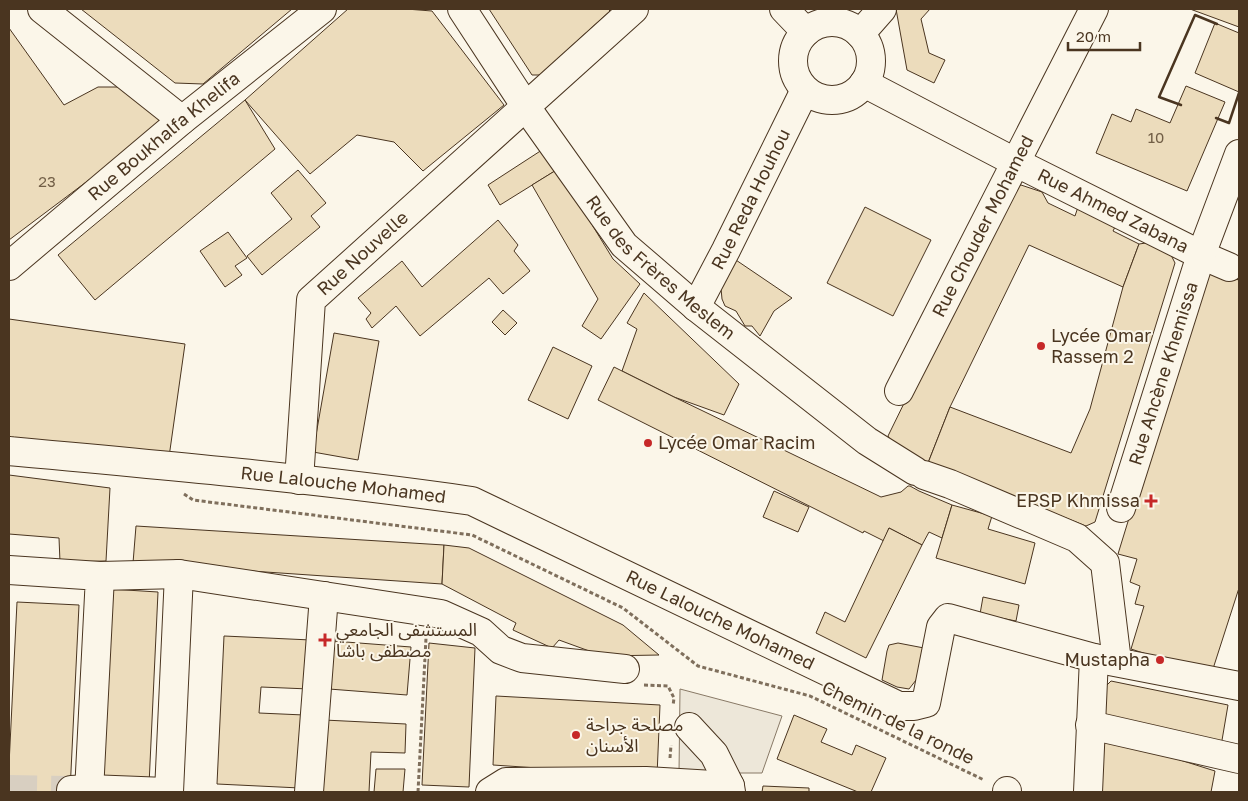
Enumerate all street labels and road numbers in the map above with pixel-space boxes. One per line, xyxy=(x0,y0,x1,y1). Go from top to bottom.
street label: Rue Boukhalfa Khelifa xyxy=(83,67,244,205)
street label: Rue Reda Houhou xyxy=(706,125,794,273)
street label: Rue Chouder Mohamed xyxy=(927,131,1038,320)
street label: Rue Ahmed Zabana xyxy=(1034,163,1193,257)
street label: Rue des Frères Meslem xyxy=(582,190,740,344)
street label: Rue Nouvelle xyxy=(312,206,412,299)
street label: Rue Ahcène Khemissa xyxy=(1123,279,1202,468)
street label: Rue Lalouche Mohamed xyxy=(240,461,447,507)
street label: Rue Lalouche Mohamed xyxy=(623,565,818,674)
street label: Chemin de la ronde xyxy=(819,676,978,769)

